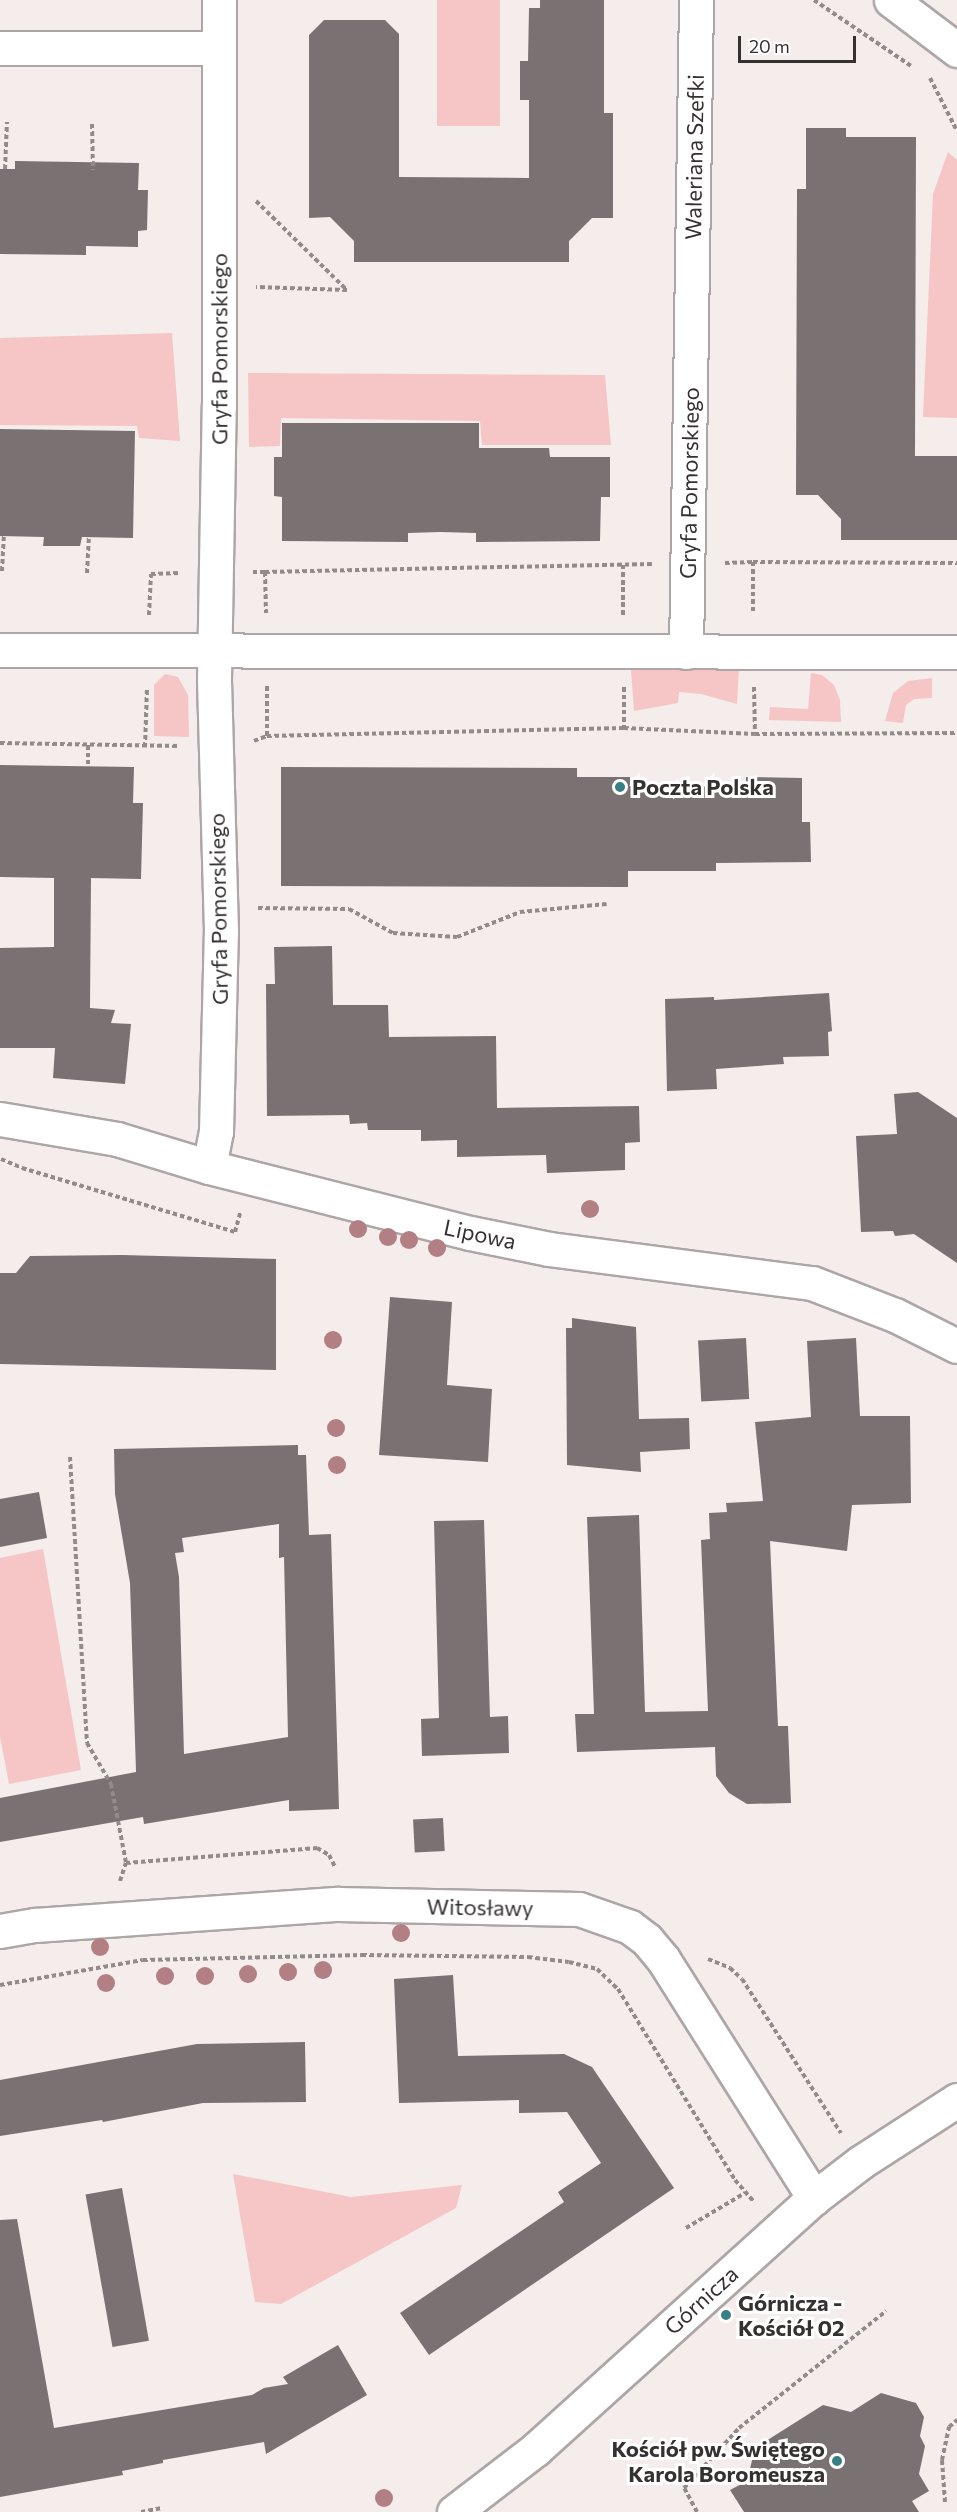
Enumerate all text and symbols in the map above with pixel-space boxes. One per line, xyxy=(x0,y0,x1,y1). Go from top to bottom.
scale bar xyxy=(741,24,860,62)
text: 20 m xyxy=(749,35,790,57)
street label: Waleriana Szefki xyxy=(679,74,709,240)
street label: Gryfa Pomorskiego xyxy=(206,253,232,445)
street label: Gryfa Pomorskiego xyxy=(674,387,704,579)
place label: Poczta Polska xyxy=(632,774,774,800)
marker: Poczta Polska xyxy=(613,780,627,794)
street label: Gryfa Pomorskiego xyxy=(203,813,233,1005)
street label: Lipowa xyxy=(442,1214,518,1254)
street label: Witosławy xyxy=(426,1893,534,1921)
street label: Górnicza xyxy=(659,2260,743,2340)
place label: Górnicza - Kościół 02 xyxy=(738,2289,845,2340)
marker: Górnicza - Kościół 02 xyxy=(719,2308,733,2322)
place label: Kościół pw. Świętego Karola Boromeusza xyxy=(611,2435,825,2486)
marker: Kościół pw. Świętego Karola Boromeusza xyxy=(830,2454,844,2468)

